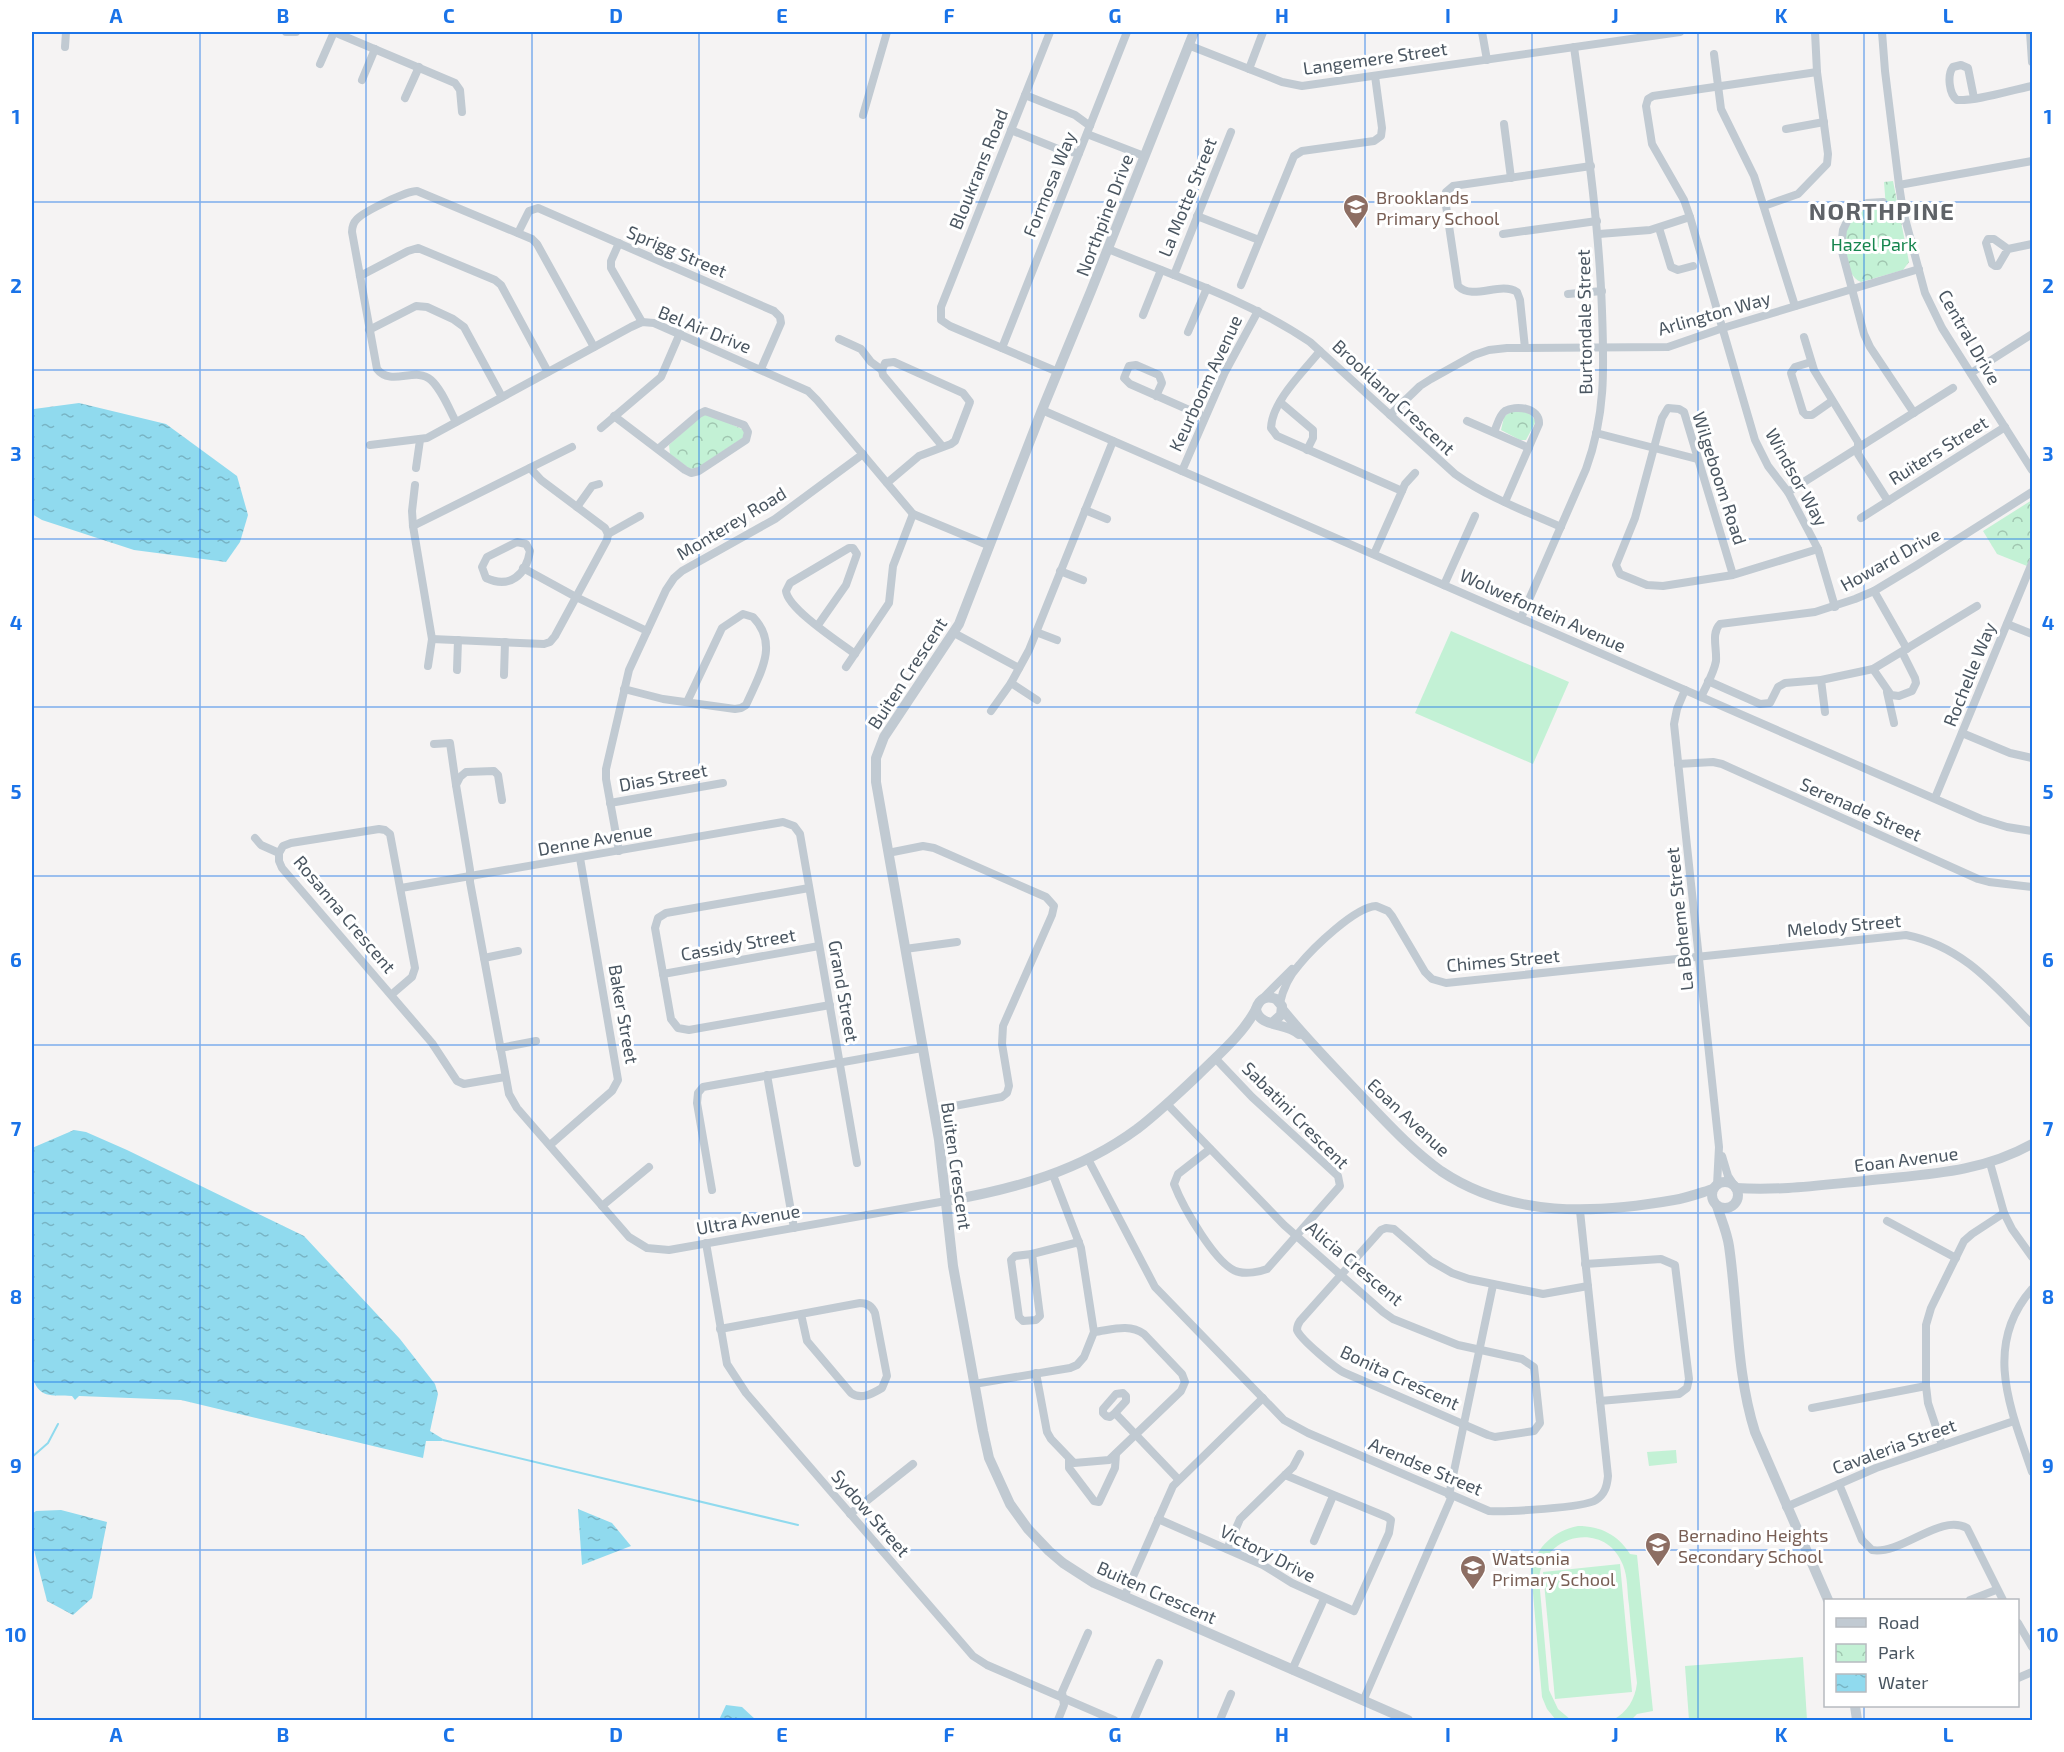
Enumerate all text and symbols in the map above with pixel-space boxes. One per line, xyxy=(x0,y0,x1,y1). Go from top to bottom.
text: A xyxy=(109,3,123,27)
text: B xyxy=(277,3,289,27)
text: C xyxy=(443,3,455,27)
text: D xyxy=(609,3,623,27)
text: E xyxy=(776,3,788,27)
text: F xyxy=(943,3,955,27)
text: G xyxy=(1109,3,1121,27)
text: H xyxy=(1275,3,1289,27)
text: I xyxy=(1445,3,1451,27)
text: J xyxy=(1611,3,1619,27)
text: K xyxy=(1775,3,1788,27)
text: L xyxy=(1943,3,1954,27)
street label: Langemere Street xyxy=(1301,37,1449,79)
text: 1 xyxy=(12,104,20,128)
text: 1 xyxy=(2044,104,2052,128)
street label: Bloukrans Road xyxy=(944,105,1012,233)
street label: Formosa Way xyxy=(1018,128,1080,240)
street label: La Motte Street xyxy=(1153,134,1221,260)
street label: Northpine Drive xyxy=(1071,151,1137,279)
place label: Brooklands Primary School xyxy=(1376,186,1500,229)
school or university icon: Brooklands Primary School xyxy=(1341,192,1371,230)
district label: NORTHPINE xyxy=(1809,196,1955,225)
street label: Sprigg Street xyxy=(624,220,730,282)
park label: Hazel Park xyxy=(1831,233,1917,255)
street label: Burtondale Street xyxy=(1572,249,1596,395)
text: 2 xyxy=(10,273,22,297)
text: 2 xyxy=(2042,273,2054,297)
street label: Arlington Way xyxy=(1655,286,1773,340)
street label: Central Drive xyxy=(1934,286,2006,388)
street label: Bel Air Drive xyxy=(655,300,755,358)
street label: Keurboom Avenue xyxy=(1164,311,1246,455)
street label: Brookland Crescent xyxy=(1328,335,1460,460)
street label: Wilgeboom Road xyxy=(1688,409,1752,547)
street label: Ruiters Street xyxy=(1884,411,1992,489)
street label: Windsor Way xyxy=(1761,424,1833,530)
text: 3 xyxy=(10,441,22,465)
text: 3 xyxy=(2042,441,2054,465)
street label: Monterey Road xyxy=(672,482,790,564)
street label: Howard Drive xyxy=(1836,522,1944,596)
street label: Wolwefontein Avenue xyxy=(1457,564,1629,656)
text: 4 xyxy=(10,610,23,634)
text: 4 xyxy=(2042,610,2055,634)
street label: Buiten Crescent xyxy=(863,613,951,733)
street label: Rochelle Way xyxy=(1938,618,2000,729)
street label: Dias Street xyxy=(617,758,709,796)
street label: Serenade Street xyxy=(1797,772,1925,846)
text: 5 xyxy=(10,779,22,803)
text: 5 xyxy=(2042,779,2054,803)
street label: Denne Avenue xyxy=(536,818,654,860)
street label: La Boheme Street xyxy=(1661,846,1697,992)
street label: Rosanna Crescent xyxy=(289,851,401,977)
street label: Melody Street xyxy=(1786,909,1902,941)
street label: Cassidy Street xyxy=(679,923,797,965)
street label: Grand Street xyxy=(824,938,864,1044)
street label: Chimes Street xyxy=(1445,944,1561,976)
text: 6 xyxy=(10,947,22,971)
text: 6 xyxy=(2042,947,2054,971)
street label: Baker Street xyxy=(604,963,644,1066)
street label: Sabatini Crescent xyxy=(1238,1057,1354,1173)
street label: Eoan Avenue xyxy=(1363,1073,1455,1161)
street label: Buiten Crescent xyxy=(937,1101,977,1231)
text: 7 xyxy=(11,1116,22,1140)
text: 7 xyxy=(2043,1116,2054,1140)
street label: Eoan Avenue xyxy=(1853,1142,1959,1176)
street label: Ultra Avenue xyxy=(694,1199,802,1239)
street label: Alicia Crescent xyxy=(1302,1216,1408,1310)
text: 8 xyxy=(10,1284,22,1308)
text: 8 xyxy=(2042,1284,2054,1308)
street label: Bonita Crescent xyxy=(1337,1340,1463,1414)
street label: Cavaleria Street xyxy=(1829,1413,1959,1479)
street label: Arendse Street xyxy=(1366,1432,1486,1500)
text: 9 xyxy=(10,1453,22,1477)
text: 9 xyxy=(2042,1453,2054,1477)
street label: Sydow Street xyxy=(827,1465,915,1561)
street label: Victory Drive xyxy=(1216,1519,1320,1587)
place label: Bernadino Heights Secondary School xyxy=(1678,1524,1829,1567)
school or university icon: Bernadino Heights Secondary School xyxy=(1643,1530,1673,1568)
place label: Watsonia Primary School xyxy=(1492,1547,1616,1590)
school or university icon: Watsonia Primary School xyxy=(1458,1553,1488,1591)
street label: Buiten Crescent xyxy=(1094,1556,1220,1628)
legend xyxy=(1824,1599,2019,1707)
text: Road xyxy=(1878,1611,1919,1633)
text: 10 xyxy=(5,1622,27,1646)
text: 10 xyxy=(2037,1622,2059,1646)
text: Park xyxy=(1878,1641,1915,1663)
text: Water xyxy=(1878,1671,1928,1693)
text: A xyxy=(109,1722,123,1746)
text: B xyxy=(277,1722,289,1746)
text: C xyxy=(443,1722,455,1746)
text: D xyxy=(609,1722,623,1746)
text: E xyxy=(776,1722,788,1746)
text: F xyxy=(943,1722,955,1746)
text: G xyxy=(1109,1722,1121,1746)
text: H xyxy=(1275,1722,1289,1746)
text: I xyxy=(1445,1722,1451,1746)
text: J xyxy=(1611,1722,1619,1746)
text: K xyxy=(1775,1722,1788,1746)
text: L xyxy=(1943,1722,1954,1746)

